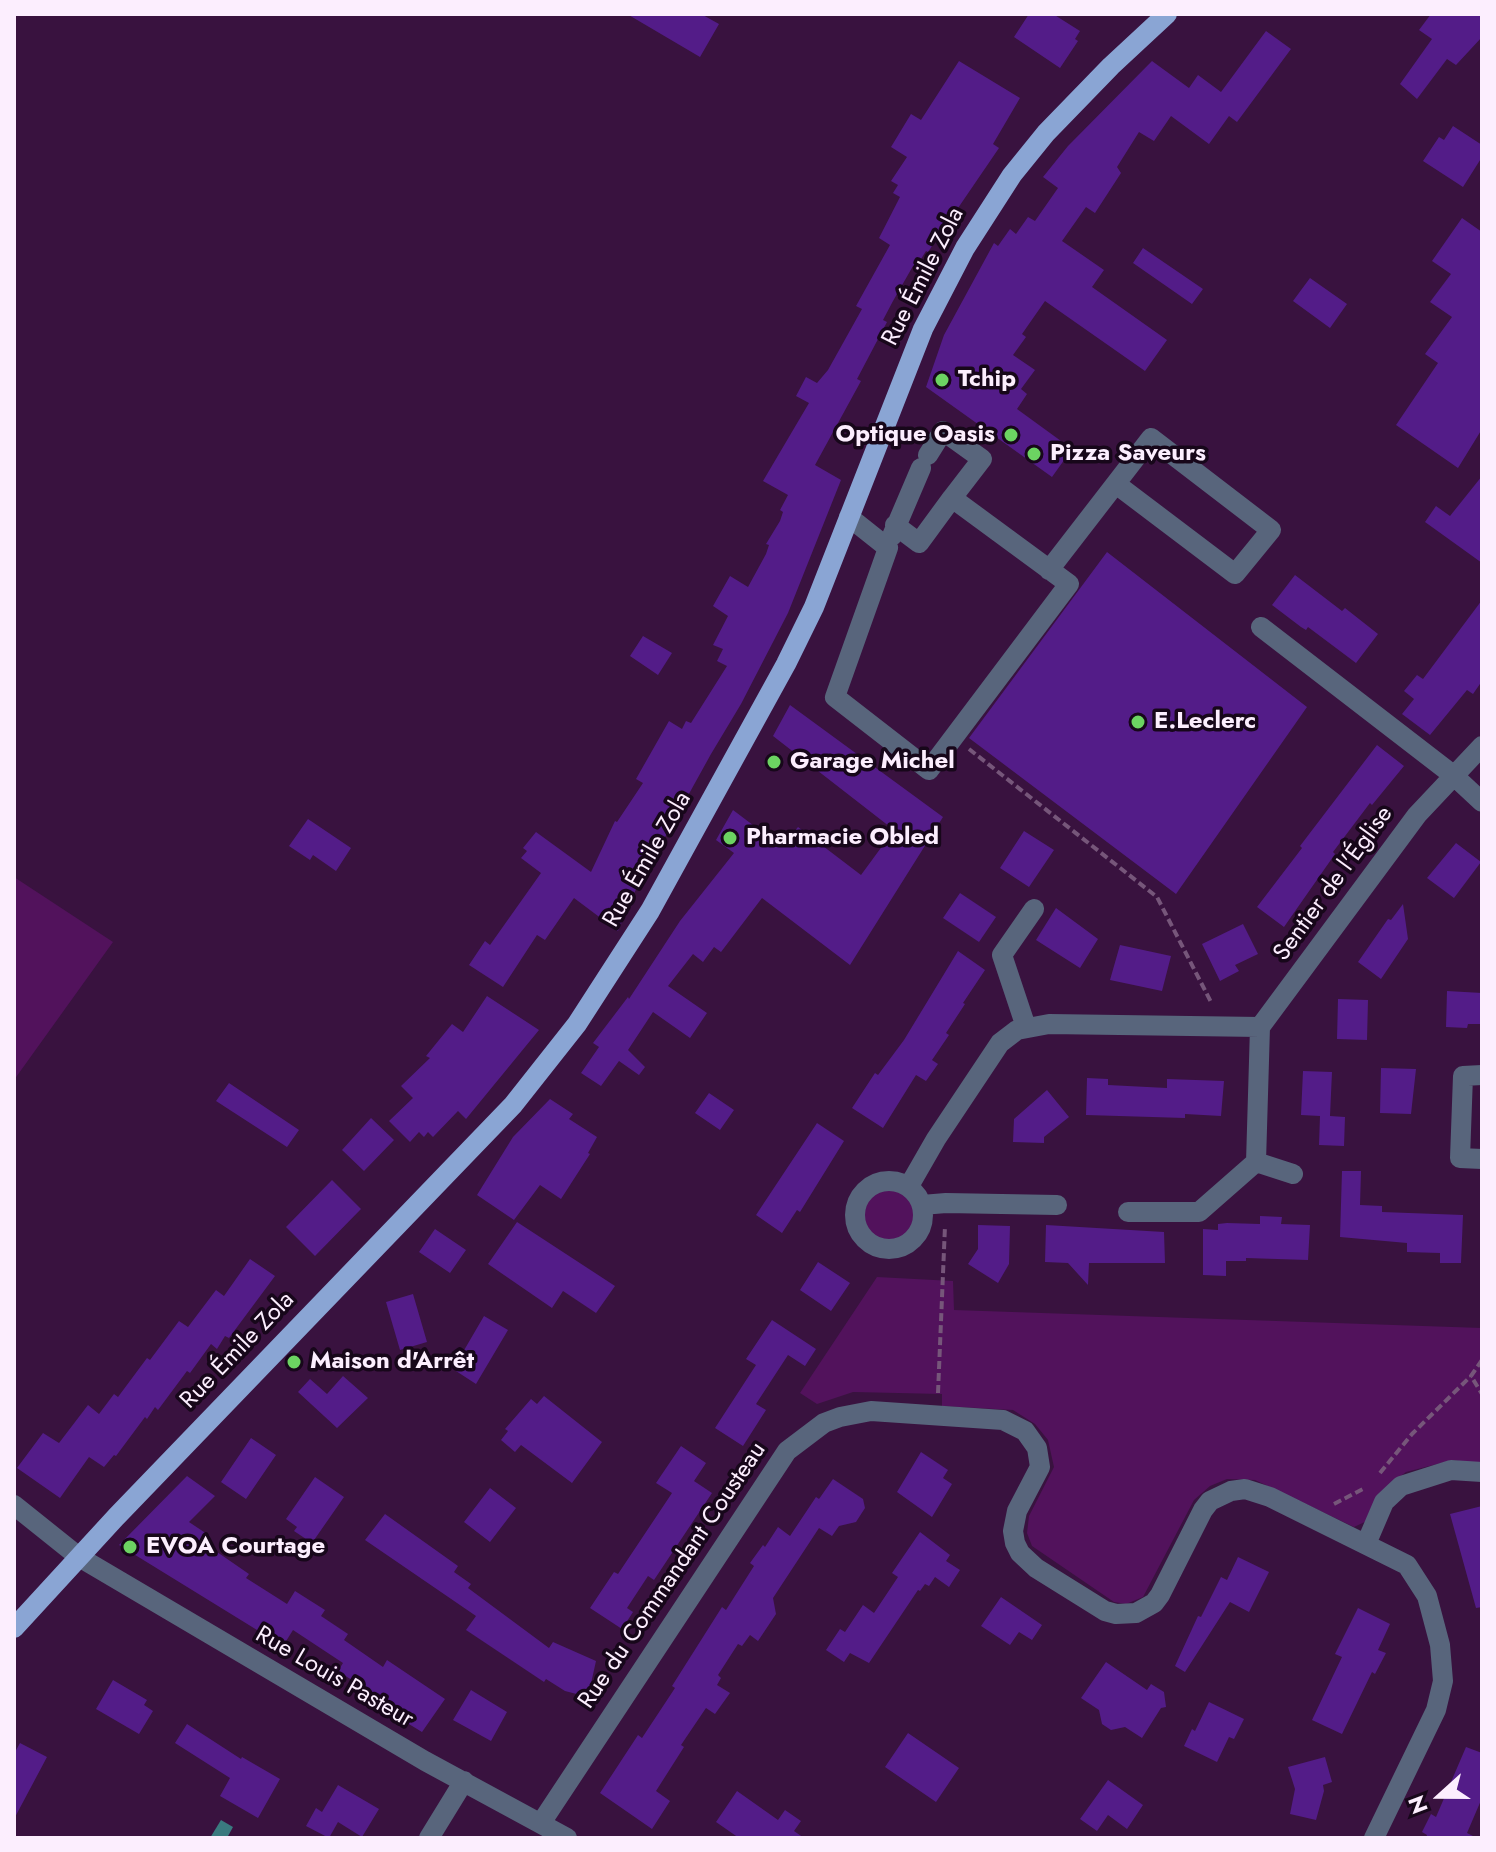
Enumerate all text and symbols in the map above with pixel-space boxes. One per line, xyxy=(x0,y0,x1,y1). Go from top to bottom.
street label: Rue Émile Zola xyxy=(877,203,971,351)
place label: Tchip xyxy=(958,366,1016,394)
marker: Tchip xyxy=(933,371,951,389)
place label: Optique Oasis xyxy=(836,421,995,449)
marker: Optique Oasis xyxy=(1002,426,1020,444)
place label: Pizza Saveurs xyxy=(1050,440,1206,468)
marker: Pizza Saveurs xyxy=(1025,445,1043,463)
place label: E.Leclerc xyxy=(1154,708,1256,736)
marker: E.Leclerc xyxy=(1129,713,1147,731)
place label: Garage Michel xyxy=(790,748,955,776)
marker: Garage Michel xyxy=(765,753,783,771)
street label: Rue Émile Zola xyxy=(598,787,698,933)
street label: Sentier de l'Église xyxy=(1268,801,1400,967)
place label: Pharmacie Obled xyxy=(746,824,939,852)
marker: Pharmacie Obled xyxy=(721,829,739,847)
street label: Rue Émile Zola xyxy=(175,1287,301,1415)
place label: Maison d'Arrêt xyxy=(310,1348,474,1376)
marker: Maison d'Arrêt xyxy=(285,1353,303,1371)
street label: Rue du Commandant Cousteau xyxy=(573,1437,773,1715)
place label: EVOA Courtage xyxy=(146,1533,325,1561)
marker: EVOA Courtage xyxy=(121,1538,139,1556)
street label: Rue Louis Pasteur xyxy=(250,1621,418,1735)
north arrow xyxy=(1400,1756,1480,1836)
text: N xyxy=(1400,1791,1436,1818)

